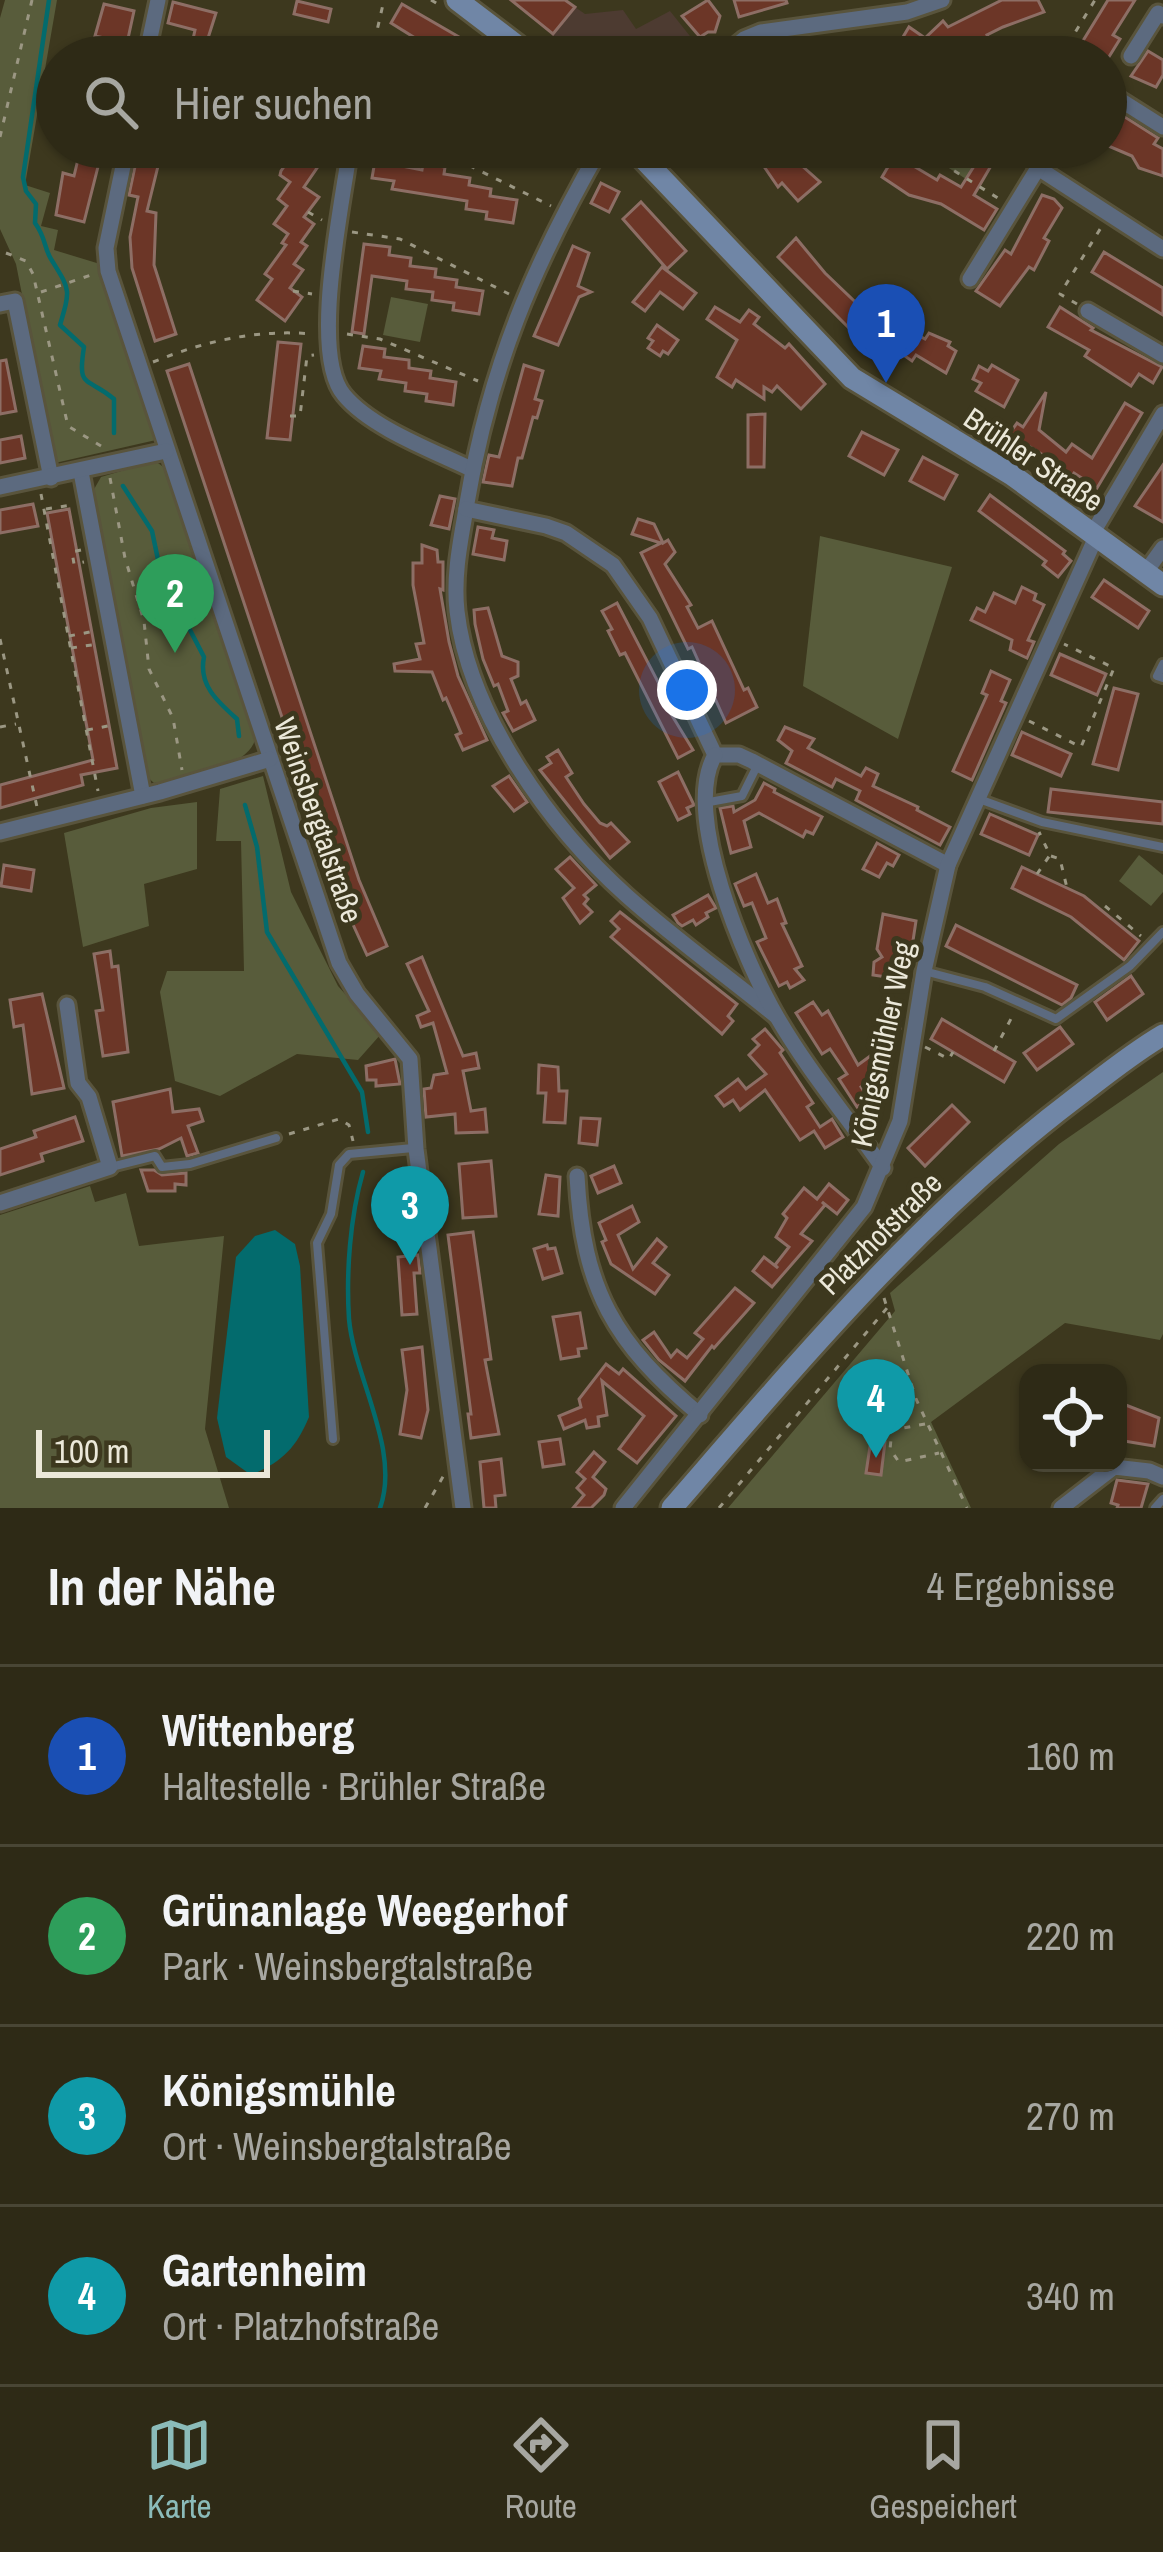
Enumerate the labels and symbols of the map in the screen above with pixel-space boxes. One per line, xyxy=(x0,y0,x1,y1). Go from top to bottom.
pin: 1 xyxy=(847,284,925,383)
street label: Brühler Straße xyxy=(957,398,1111,520)
pin: 2 xyxy=(136,554,214,653)
your location xyxy=(657,660,717,720)
street label: Weinsbergtalstraße xyxy=(265,712,373,928)
street label: Königsmühler Weg xyxy=(841,937,923,1150)
street label: Platzhofstraße xyxy=(810,1163,950,1303)
pin: 3 xyxy=(371,1166,449,1265)
pin: 4 xyxy=(837,1359,915,1458)
scale bar xyxy=(36,1424,270,1477)

